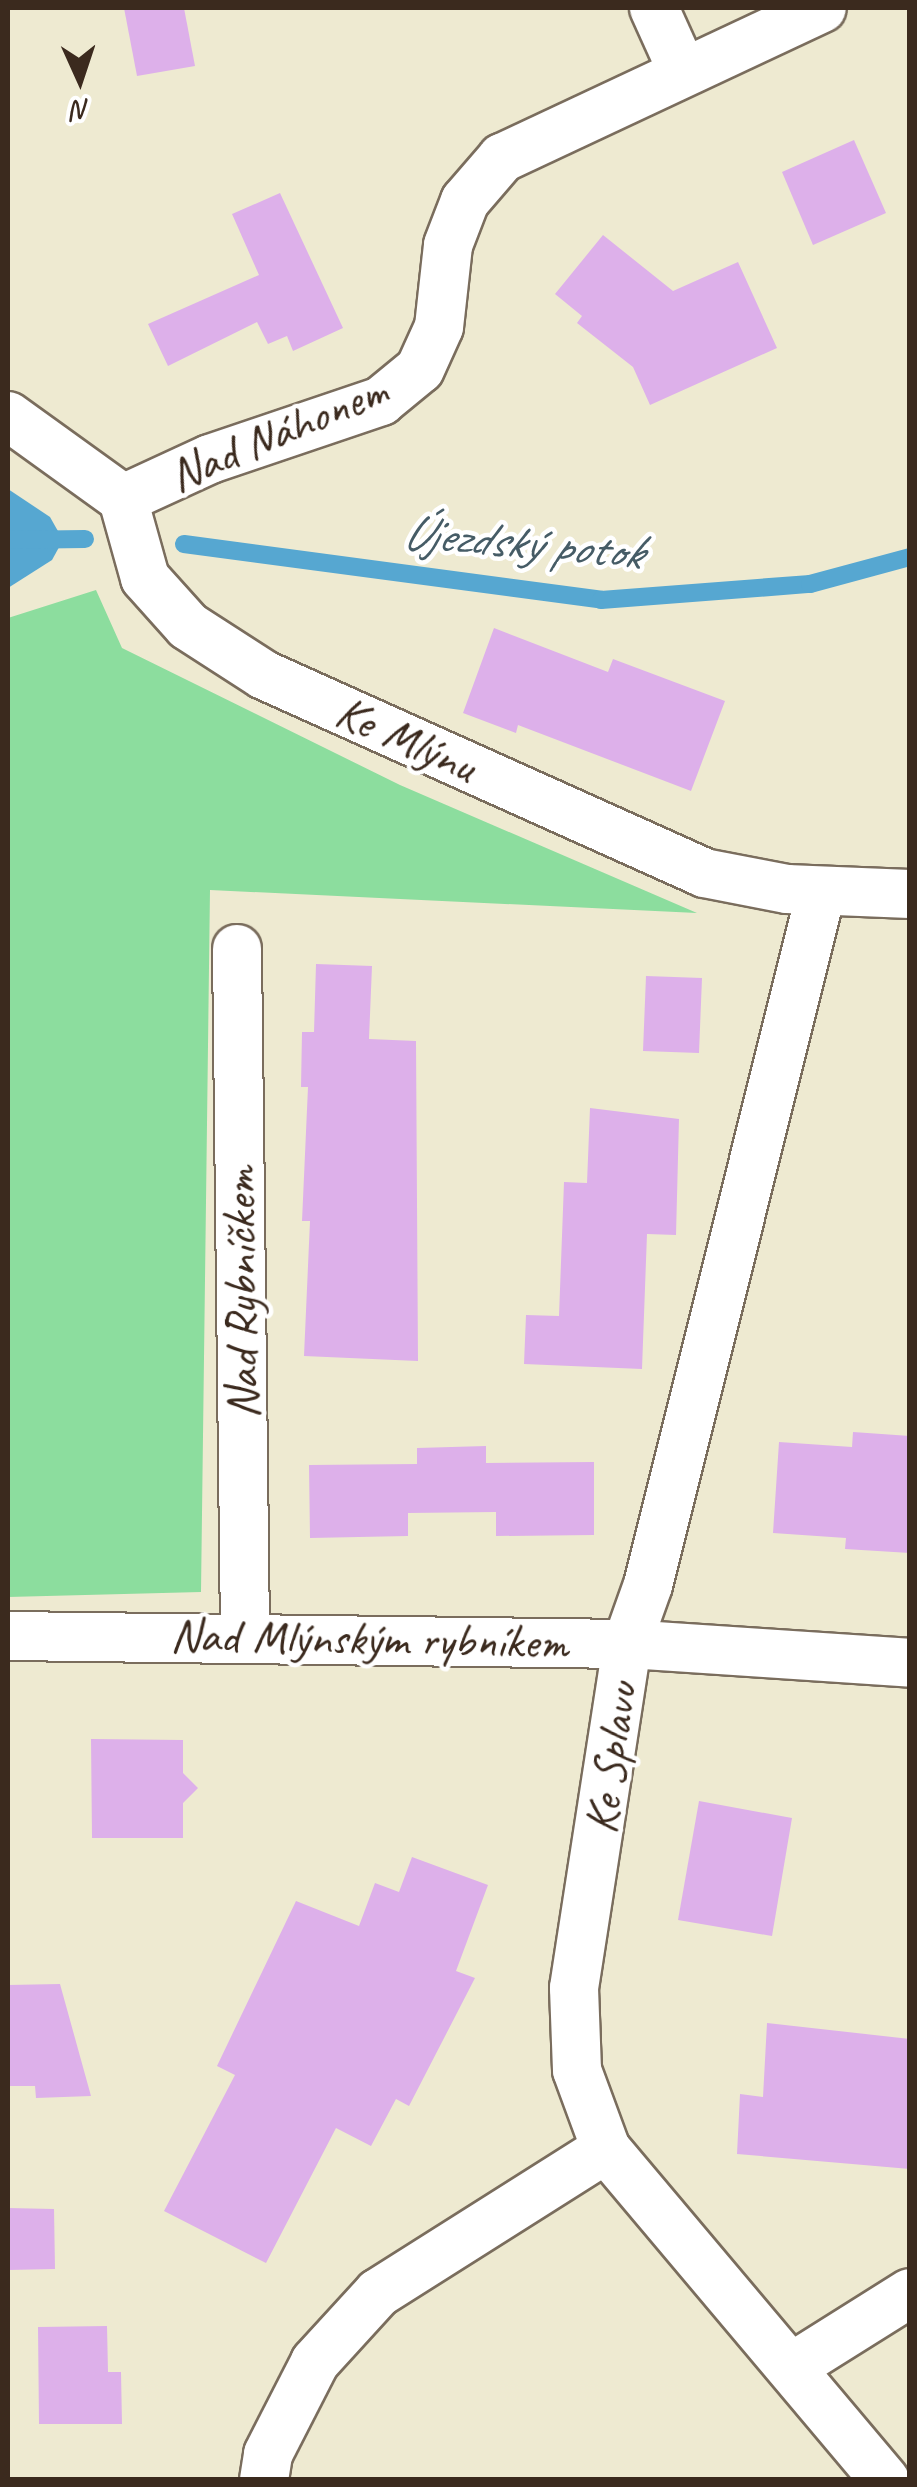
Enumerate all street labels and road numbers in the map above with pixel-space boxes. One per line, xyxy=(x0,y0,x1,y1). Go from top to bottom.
street label: Nad Náhonem xyxy=(159,361,397,505)
street label: Ke Mlýnu xyxy=(327,683,485,795)
street label: Nad Rybníčkem xyxy=(210,1165,272,1421)
street label: Nad Mlýnským rybníkem xyxy=(169,1607,569,1671)
street label: Ke Splavu xyxy=(572,1678,650,1838)

